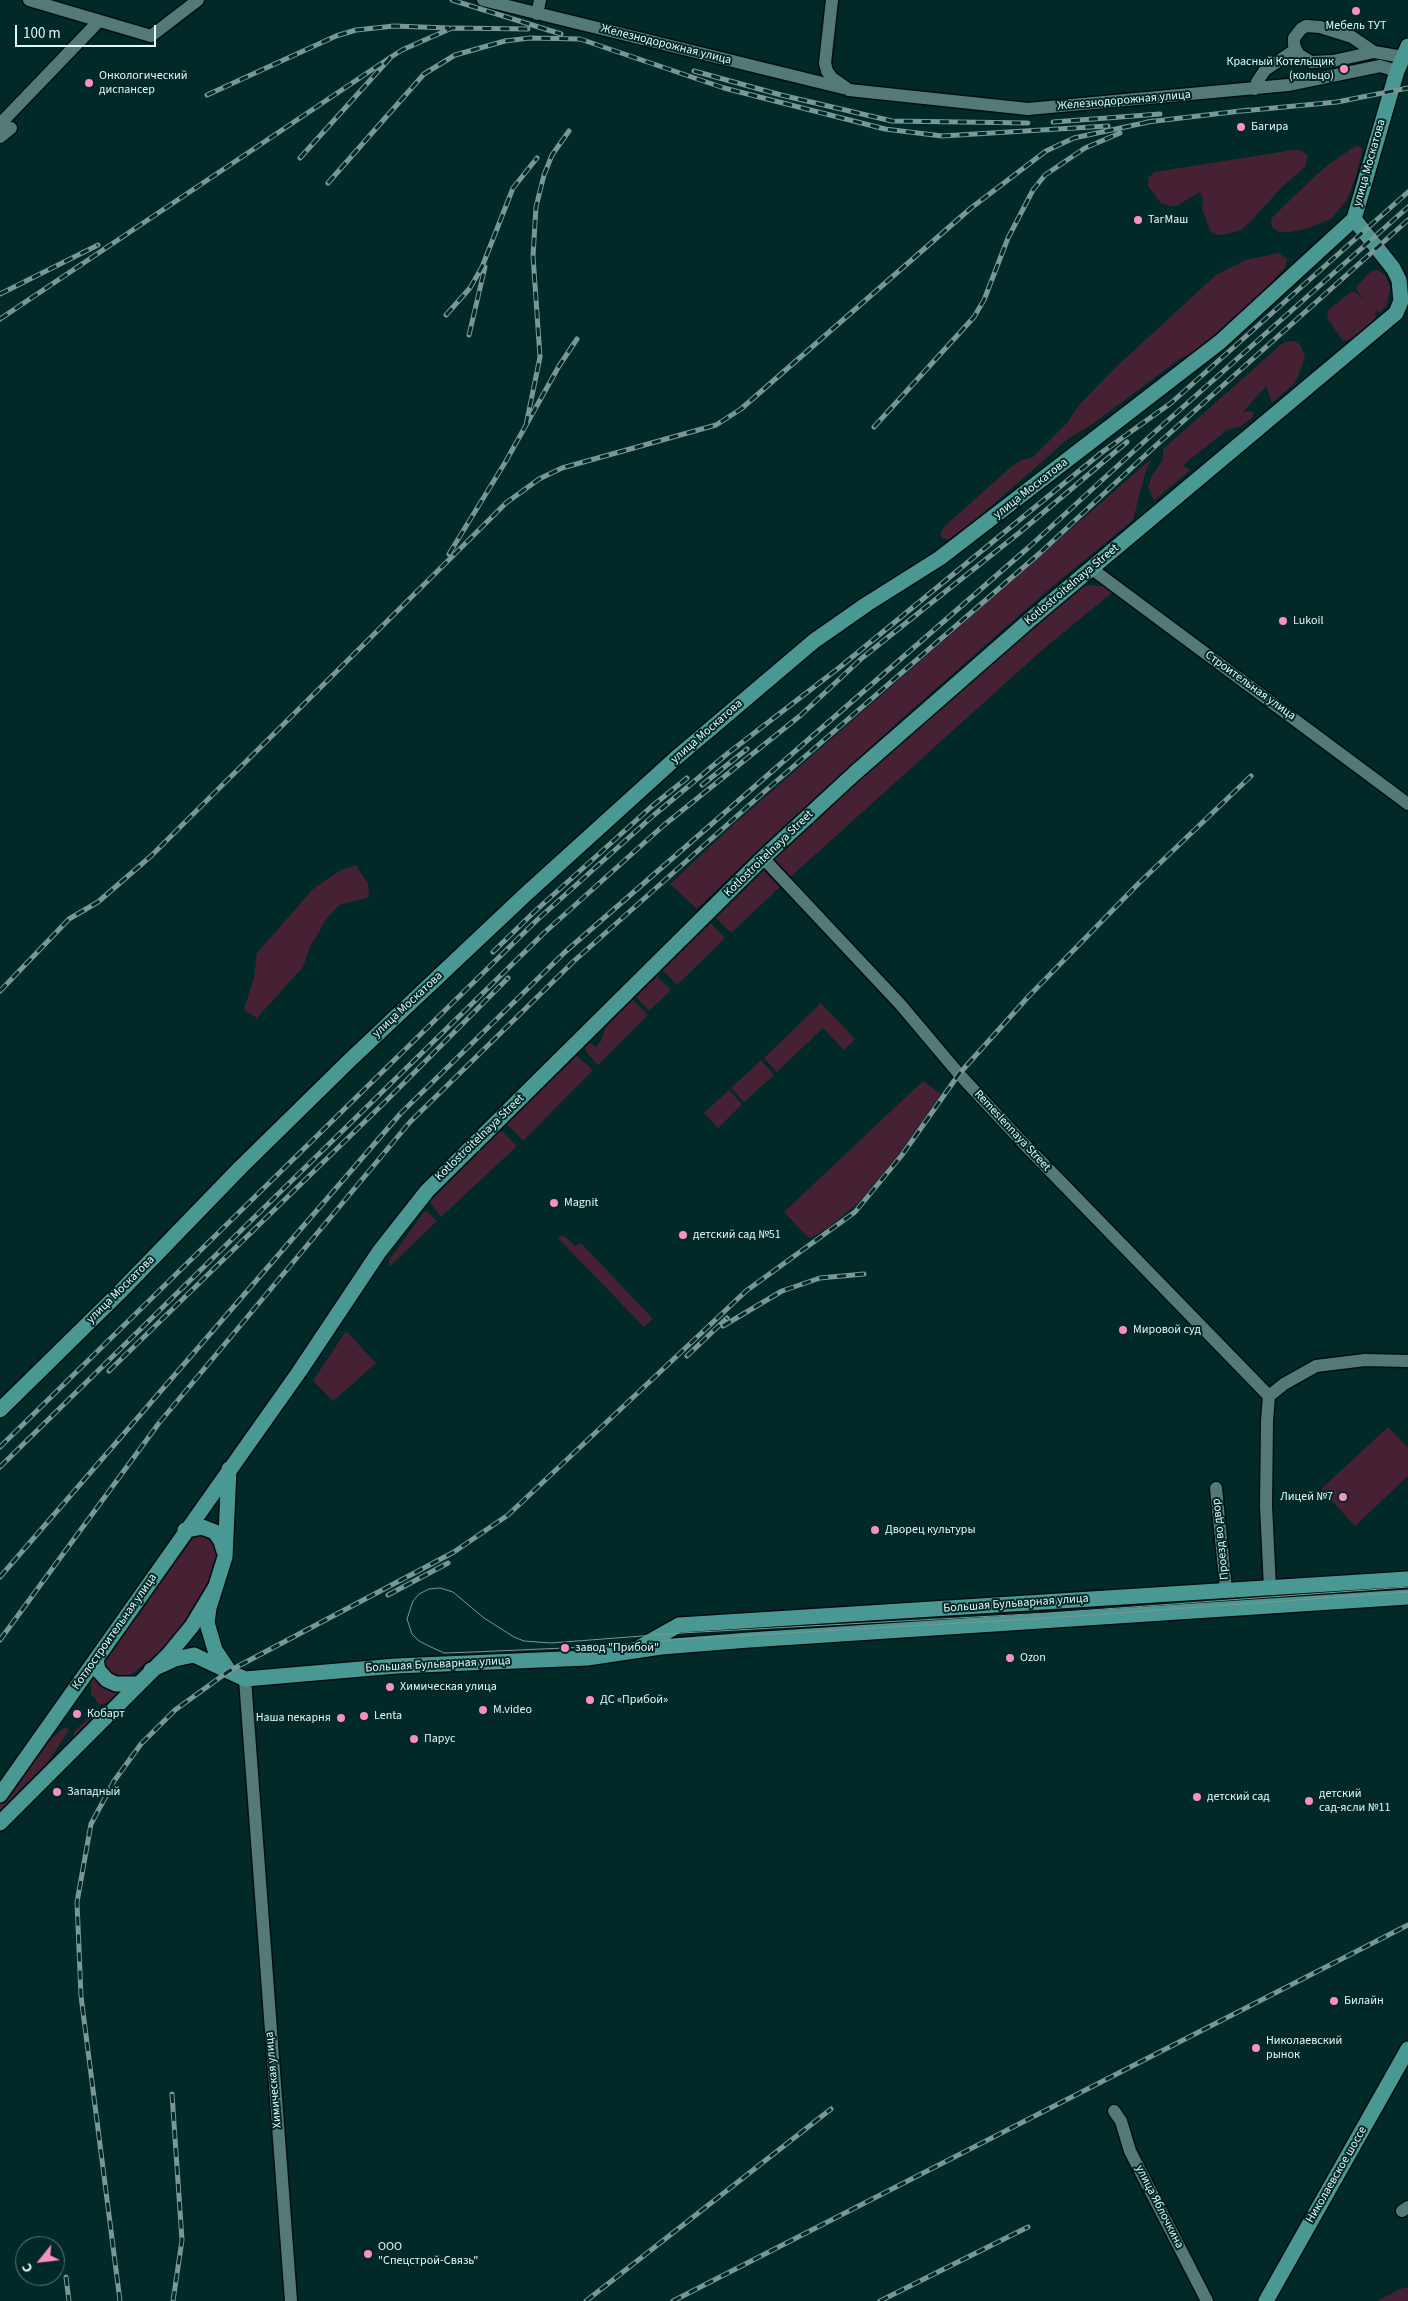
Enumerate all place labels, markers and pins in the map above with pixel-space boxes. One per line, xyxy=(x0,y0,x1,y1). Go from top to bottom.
marker: Мебель ТУТ xyxy=(1350,5,1362,17)
place label: Мебель ТУТ xyxy=(1326,19,1386,33)
place label: Красный Котельщик (кольцо) xyxy=(1226,55,1334,83)
marker: Красный Котельщик (кольцо) xyxy=(1338,63,1350,75)
place label: Онкологический диспансер xyxy=(99,69,188,97)
marker: Онкологический диспансер xyxy=(83,77,95,89)
place label: Багира xyxy=(1251,120,1288,134)
marker: Багира xyxy=(1235,121,1247,133)
place label: ТагМаш xyxy=(1148,213,1188,227)
marker: ТагМаш xyxy=(1132,214,1144,226)
place label: Lukoil xyxy=(1293,614,1323,628)
marker: Lukoil xyxy=(1277,615,1289,627)
place label: Magnit xyxy=(564,1196,598,1210)
marker: Magnit xyxy=(548,1197,560,1209)
place label: детский сад №51 xyxy=(693,1228,781,1242)
marker: детский сад №51 xyxy=(677,1229,689,1241)
place label: Мировой суд xyxy=(1133,1323,1201,1337)
marker: Мировой суд xyxy=(1117,1324,1129,1336)
place label: Лицей №7 xyxy=(1280,1490,1333,1504)
marker: Лицей №7 xyxy=(1337,1491,1349,1503)
place label: Дворец культуры xyxy=(885,1523,976,1537)
marker: Дворец культуры xyxy=(869,1524,881,1536)
place label: завод "Прибой" xyxy=(575,1641,659,1655)
marker: завод "Прибой" xyxy=(559,1642,571,1654)
place label: Ozon xyxy=(1020,1651,1046,1665)
marker: Ozon xyxy=(1004,1652,1016,1664)
place label: Химическая улица xyxy=(400,1680,497,1694)
marker: Химическая улица xyxy=(384,1681,396,1693)
place label: ДC «Прибой» xyxy=(600,1693,668,1707)
marker: ДC «Прибой» xyxy=(584,1694,596,1706)
place label: M.video xyxy=(493,1703,532,1717)
marker: M.video xyxy=(477,1704,489,1716)
place label: Кобарт xyxy=(87,1707,125,1721)
marker: Кобарт xyxy=(71,1708,83,1720)
place label: Lenta xyxy=(374,1709,402,1723)
marker: Lenta xyxy=(358,1710,370,1722)
place label: Наша пекарня xyxy=(256,1711,331,1725)
marker: Наша пекарня xyxy=(335,1712,347,1724)
place label: Парус xyxy=(424,1732,455,1746)
marker: Парус xyxy=(408,1733,420,1745)
place label: Западный xyxy=(67,1785,120,1799)
marker: Западный xyxy=(51,1786,63,1798)
place label: детский сад-ясли №11 xyxy=(1319,1787,1390,1815)
place label: детский сад xyxy=(1207,1790,1270,1804)
marker: детский сад xyxy=(1191,1791,1203,1803)
marker: детский сад-ясли №11 xyxy=(1303,1795,1315,1807)
place label: Билайн xyxy=(1344,1994,1384,2008)
marker: Билайн xyxy=(1328,1995,1340,2007)
place label: Николаевский рынок xyxy=(1266,2034,1342,2062)
marker: Николаевский рынок xyxy=(1250,2042,1262,2054)
place label: ООО "Спецстрой-Связь" xyxy=(378,2240,478,2268)
marker: ООО "Спецстрой-Связь" xyxy=(362,2248,374,2260)

